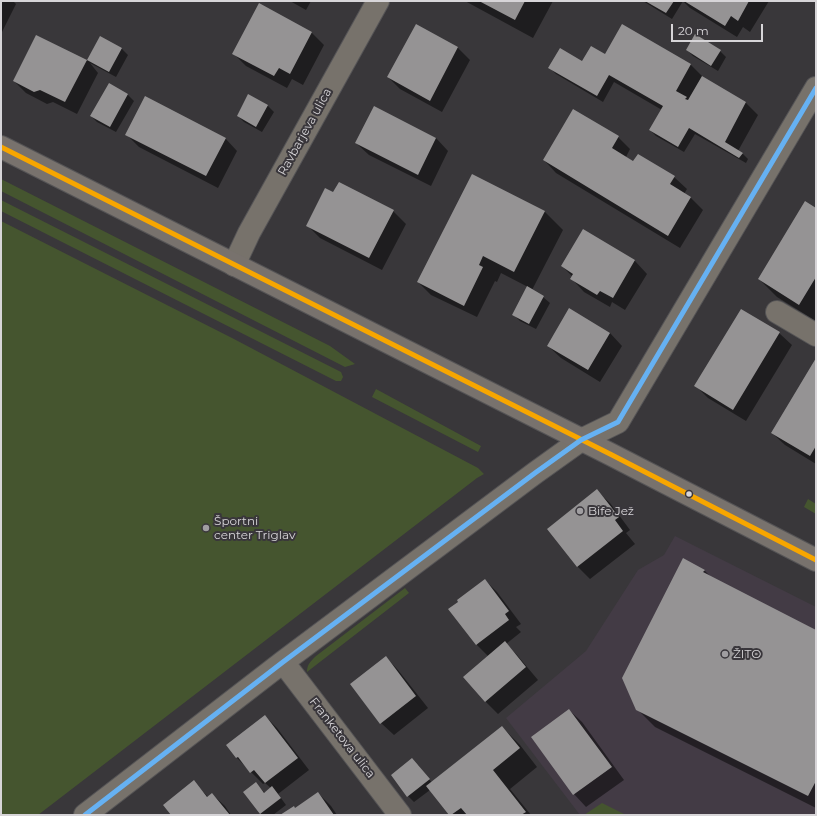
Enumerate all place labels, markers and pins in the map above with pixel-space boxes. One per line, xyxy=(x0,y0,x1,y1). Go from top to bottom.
unlabelled marker xyxy=(684,489,694,499)
place label: Bife Jež xyxy=(588,504,634,518)
marker: Bife Jež xyxy=(575,506,585,516)
place label: Športni center Triglav xyxy=(214,514,295,542)
marker: Športni center Triglav xyxy=(201,523,211,533)
place label: ŽITO xyxy=(733,647,761,661)
marker: ŽITO xyxy=(720,649,730,659)

